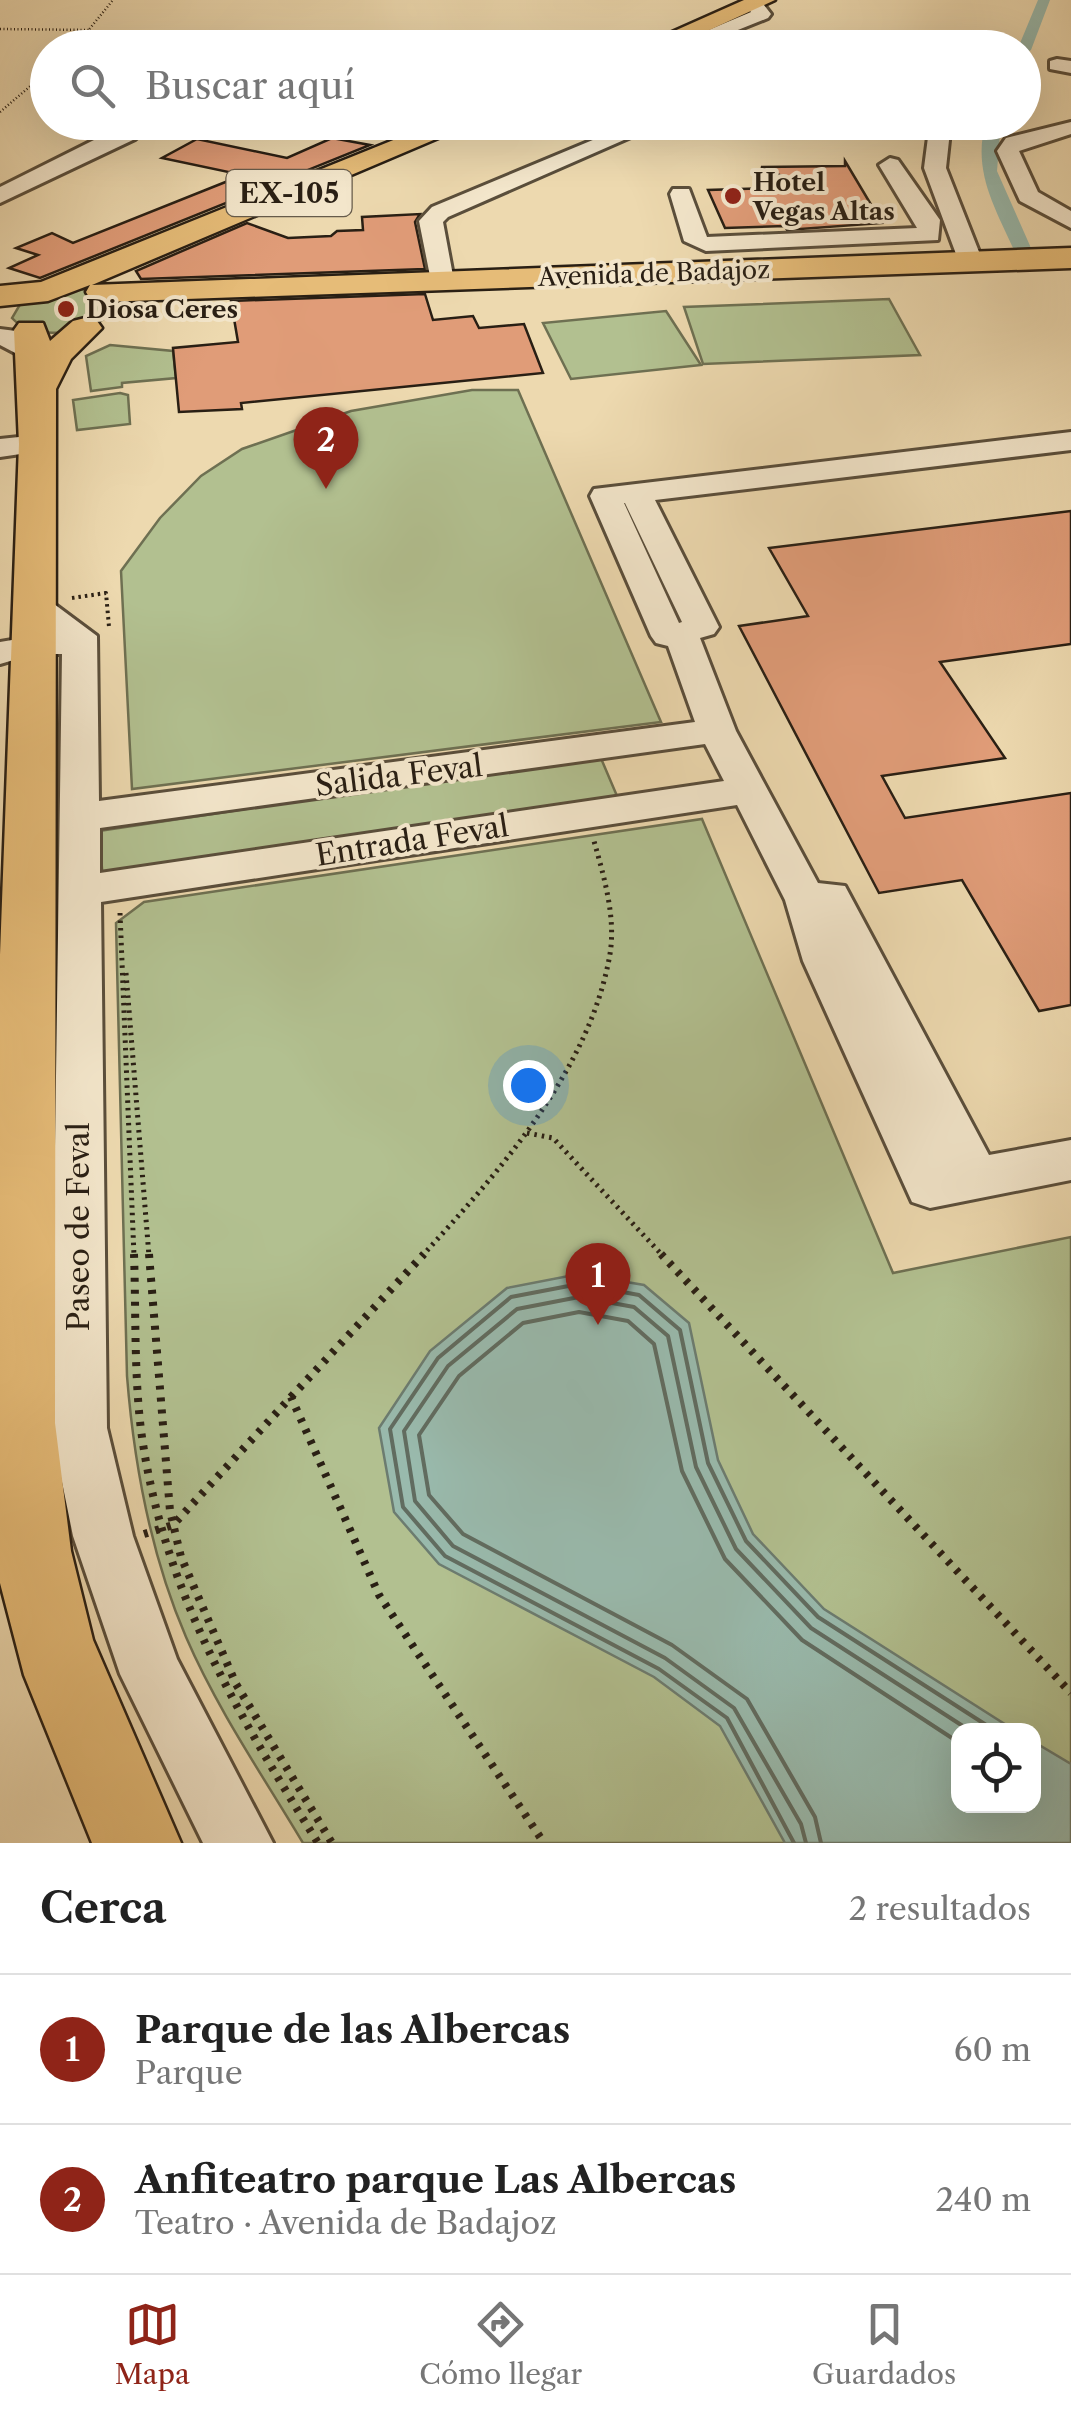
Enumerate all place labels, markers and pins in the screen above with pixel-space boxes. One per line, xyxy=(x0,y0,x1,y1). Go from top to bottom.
place label: Hotel Vegas Altas xyxy=(752,167,895,227)
marker: Hotel Vegas Altas xyxy=(722,185,744,207)
place label: Diosa Ceres xyxy=(86,294,238,325)
marker: Diosa Ceres xyxy=(55,298,77,320)
pin: 2 xyxy=(294,406,358,489)
pin: 1 xyxy=(566,1242,630,1325)

